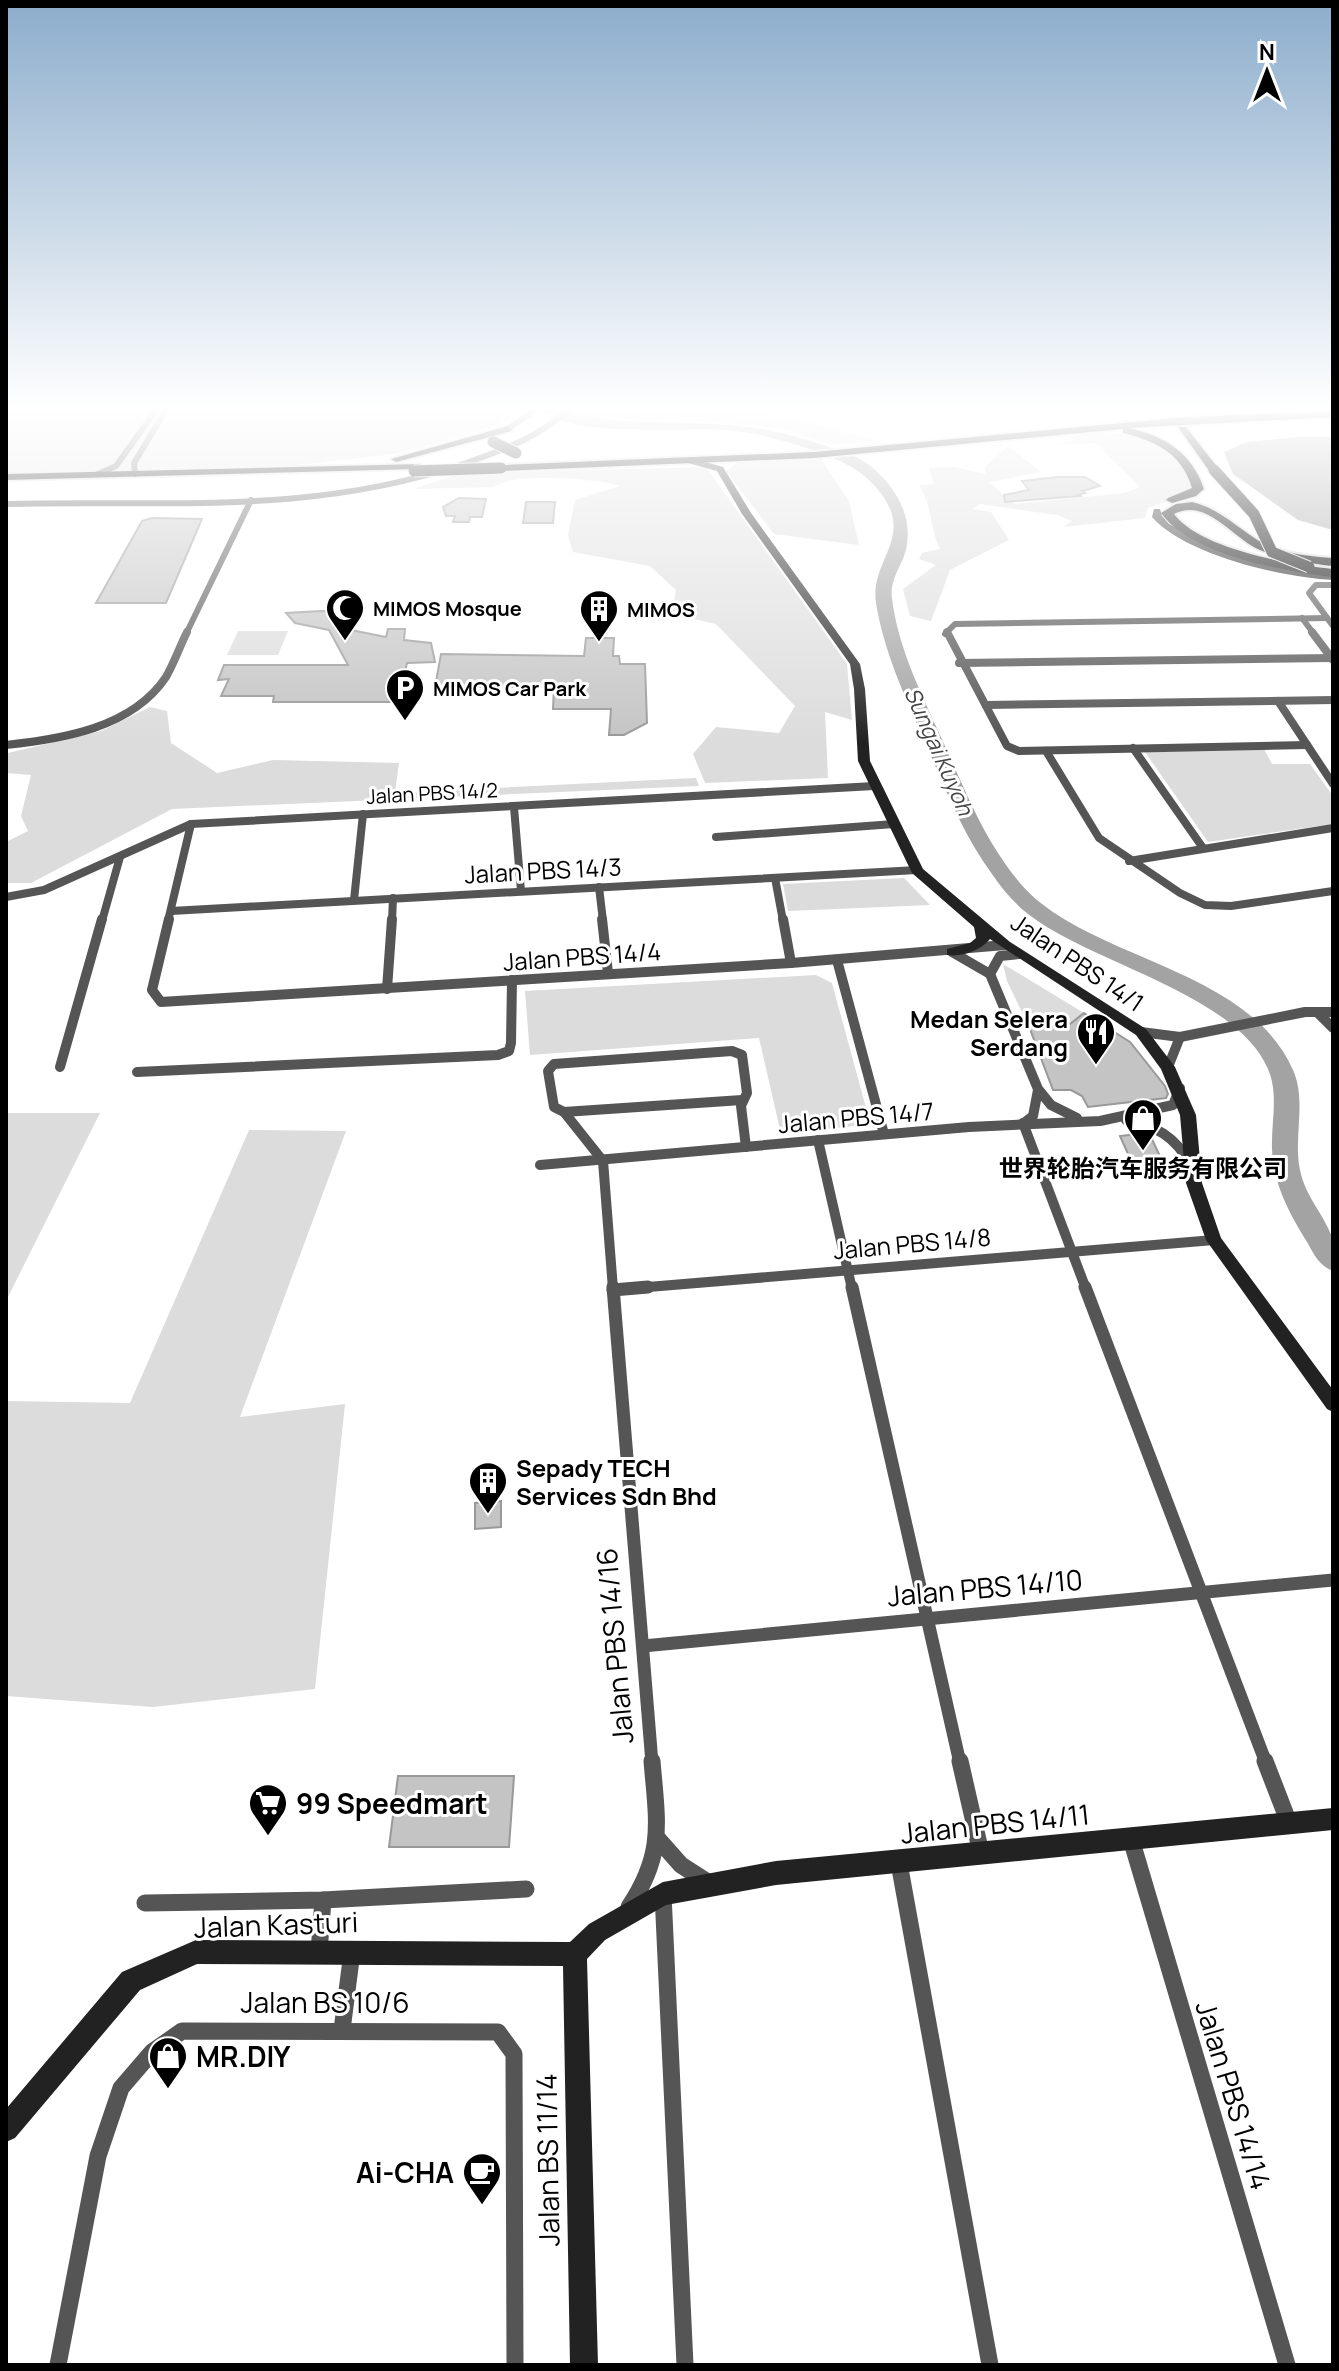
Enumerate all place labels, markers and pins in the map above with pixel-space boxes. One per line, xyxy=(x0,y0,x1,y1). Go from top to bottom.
mosque icon: MIMOS Mosque xyxy=(324,587,366,642)
building icon: MIMOS xyxy=(578,588,620,643)
place label: MIMOS Mosque xyxy=(373,595,522,622)
place label: MIMOS xyxy=(627,596,695,623)
parking icon: MIMOS Car Park xyxy=(384,667,426,722)
place label: MIMOS Car Park xyxy=(433,675,587,702)
place label: Medan Selera Serdang xyxy=(910,1002,1068,1063)
restaurant icon: Medan Selera Serdang xyxy=(1075,1011,1117,1066)
shop icon: 世界轮胎汽车服务有限公司 xyxy=(1122,1097,1164,1152)
place label: 世界轮胎汽车服务有限公司 xyxy=(999,1151,1287,1184)
place label: Sepady TECH Services Sdn Bhd xyxy=(516,1451,717,1512)
building icon: Sepady TECH Services Sdn Bhd xyxy=(467,1460,509,1515)
supermarket icon: 99 Speedmart xyxy=(247,1782,289,1837)
place label: 99 Speedmart xyxy=(296,1784,488,1822)
shop icon: MR.DIY xyxy=(147,2035,189,2090)
place label: MR.DIY xyxy=(196,2037,291,2075)
cafe icon: Ai-CHA xyxy=(461,2151,503,2206)
place label: Ai-CHA xyxy=(356,2153,454,2191)

